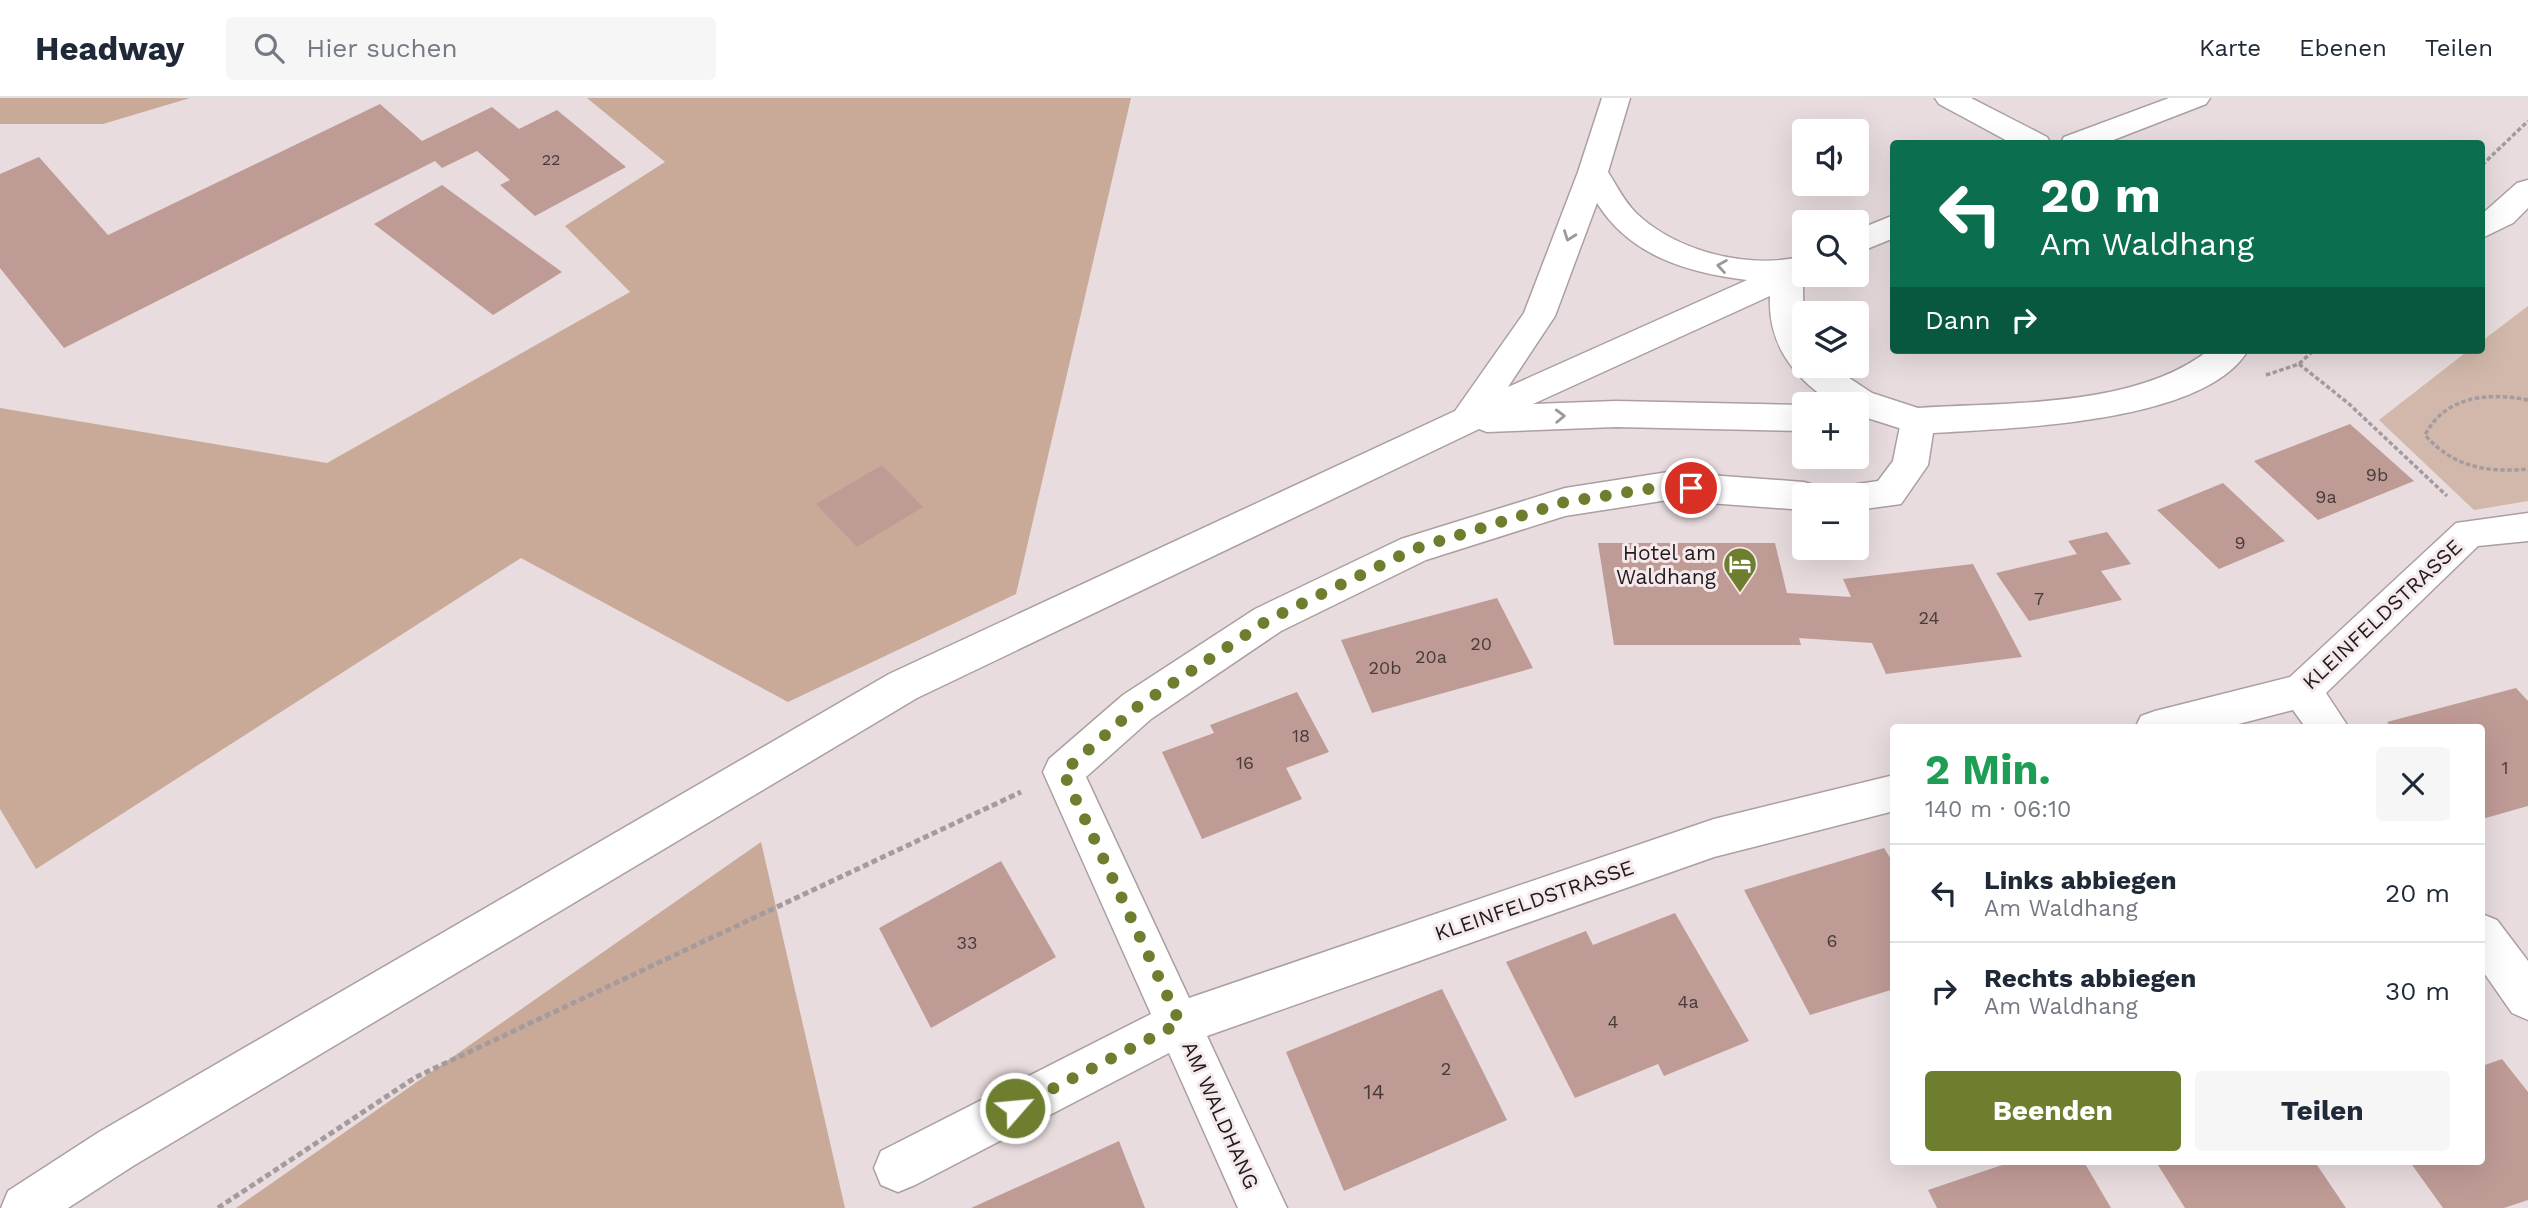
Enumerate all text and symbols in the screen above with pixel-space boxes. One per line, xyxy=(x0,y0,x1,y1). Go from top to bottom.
search box xyxy=(226,17,716,80)
text: Headway xyxy=(35,29,184,68)
icon: search xyxy=(250,29,288,67)
text: Hier suchen xyxy=(306,33,458,63)
text: Karte xyxy=(2199,34,2261,62)
text: Ebenen xyxy=(2299,34,2387,62)
text: Teilen xyxy=(2425,34,2493,62)
map controls xyxy=(1792,119,1869,560)
button: sound xyxy=(1792,119,1869,196)
house number: 22 xyxy=(542,150,560,169)
text: 20 m xyxy=(2040,166,2161,224)
icon: left xyxy=(1925,168,2016,259)
button: search xyxy=(1792,210,1869,287)
text: Am Waldhang xyxy=(2040,225,2254,263)
one-way arrow xyxy=(1563,229,1577,241)
one-way arrow xyxy=(1716,259,1727,274)
button: layers xyxy=(1792,301,1869,378)
icon: right xyxy=(2005,301,2043,339)
text: Dann xyxy=(1925,305,1991,335)
button: + xyxy=(1792,392,1869,469)
one-way arrow xyxy=(1555,409,1566,424)
pin xyxy=(1661,458,1721,518)
house number: 9b xyxy=(2366,464,2388,485)
icon: arrive xyxy=(1672,469,1710,507)
button: − xyxy=(1792,483,1869,560)
house number: 9a xyxy=(2315,486,2337,507)
house number: 9 xyxy=(2234,532,2246,553)
street label: KLEINFELDSTRASSE xyxy=(2297,534,2467,694)
place label: Hotel am Waldhang xyxy=(1616,540,1717,589)
hotel icon: Hotel am Waldhang xyxy=(1721,545,1759,594)
house number: 7 xyxy=(2034,588,2044,609)
house number: 24 xyxy=(1919,607,1939,628)
house number: 20 xyxy=(1470,633,1492,654)
house number: 20a xyxy=(1415,646,1447,667)
house number: 20b xyxy=(1369,657,1401,678)
house number: 18 xyxy=(1292,725,1310,746)
text: 2 Min. xyxy=(1925,745,2051,794)
button: close xyxy=(2376,747,2450,821)
house number: 16 xyxy=(1236,752,1254,773)
house number: 1 xyxy=(2501,757,2509,778)
text: 140 m · 06:10 xyxy=(1925,796,2071,823)
street label: KLEINFELDSTRASSE xyxy=(1431,854,1637,946)
text: Links abbiegen xyxy=(1984,865,2177,895)
icon: left xyxy=(1925,874,1963,912)
text: 20 m xyxy=(2385,878,2450,908)
text: Am Waldhang xyxy=(1984,895,2138,922)
house number: 6 xyxy=(1827,930,1837,951)
house number: 33 xyxy=(957,932,978,953)
text: Rechts abbiegen xyxy=(1984,963,2196,993)
icon: right xyxy=(1925,972,1963,1010)
text: 30 m xyxy=(2385,976,2450,1006)
house number: 4a xyxy=(1677,991,1699,1012)
text: Am Waldhang xyxy=(1984,993,2138,1020)
house number: 4 xyxy=(1608,1011,1619,1032)
street label: AM WALDHANG xyxy=(1177,1037,1265,1193)
house number: 2 xyxy=(1441,1058,1451,1079)
position arrow xyxy=(978,1071,1052,1145)
button: Beenden xyxy=(1925,1071,2181,1151)
button: Teilen xyxy=(2195,1071,2450,1151)
house number: 14 xyxy=(1363,1079,1385,1104)

